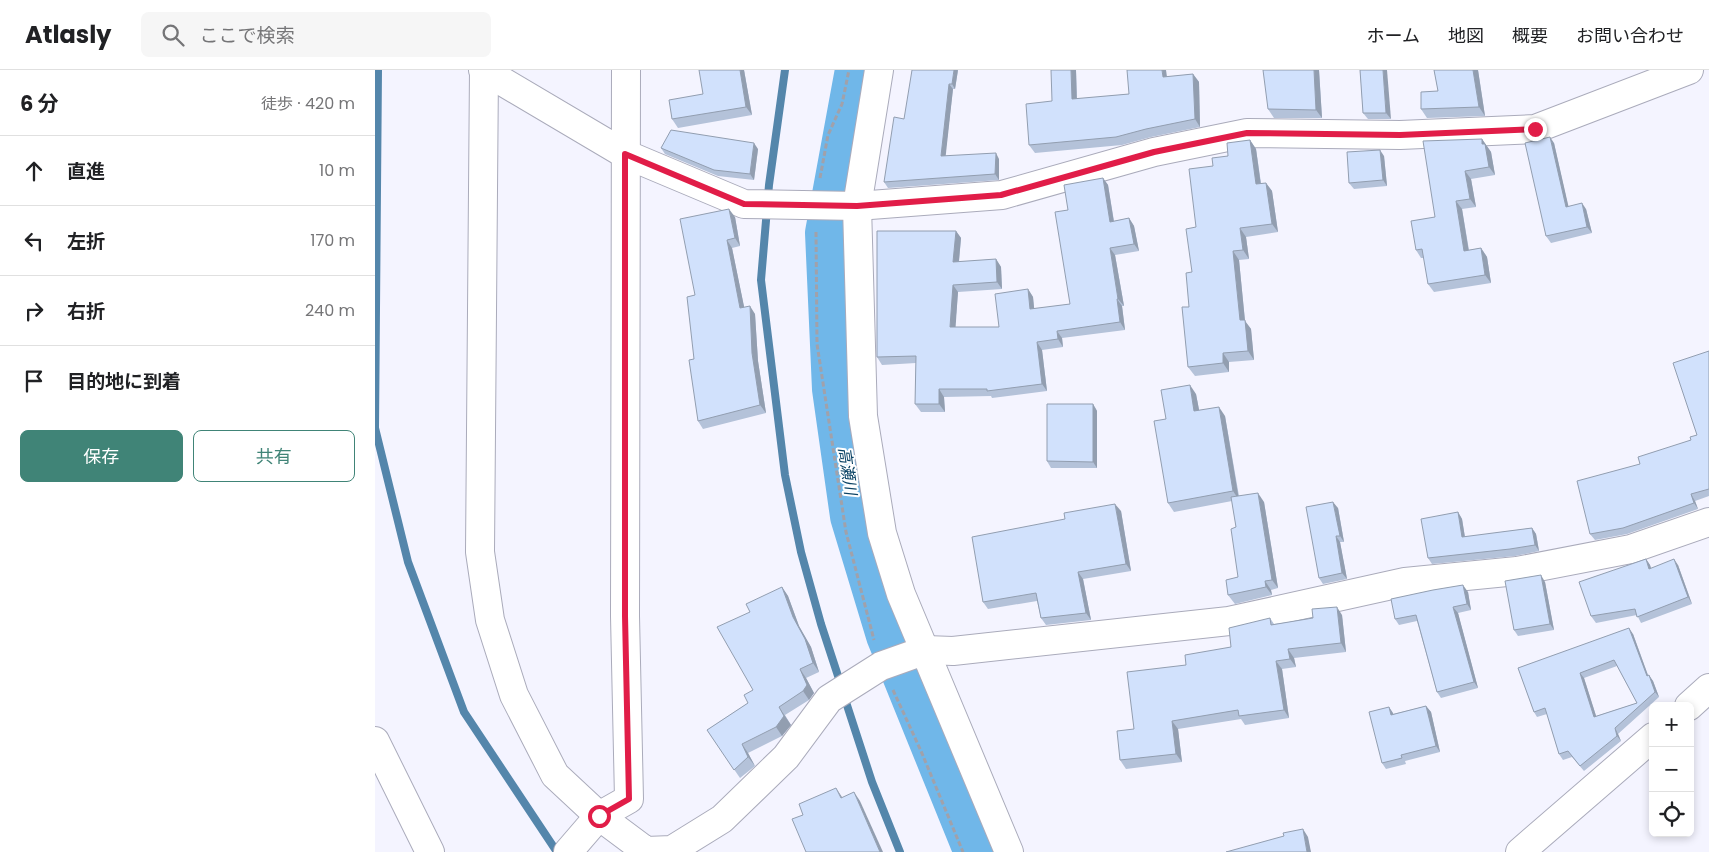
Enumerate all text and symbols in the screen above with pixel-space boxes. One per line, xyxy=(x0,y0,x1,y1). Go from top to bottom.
search box xyxy=(141,12,491,57)
text: Atlasly xyxy=(25,18,111,51)
icon: search xyxy=(159,21,187,49)
text: ここで検索 xyxy=(199,22,294,49)
text: ホーム xyxy=(1367,23,1420,48)
text: 地図 xyxy=(1448,23,1484,48)
text: 概要 xyxy=(1512,23,1548,48)
text: お問い合わせ xyxy=(1576,23,1684,48)
text: 6 分 xyxy=(20,89,59,118)
text: 徒歩 · 420 m xyxy=(261,92,355,115)
route end xyxy=(1524,118,1547,141)
icon: ahead xyxy=(20,157,48,185)
text: 直進 xyxy=(67,158,105,185)
text: 10 m xyxy=(319,159,355,182)
icon: left xyxy=(20,227,48,255)
text: 左折 xyxy=(67,228,105,255)
text: 170 m xyxy=(310,229,355,252)
icon: right xyxy=(20,297,48,325)
text: 右折 xyxy=(67,298,105,325)
text: 240 m xyxy=(305,299,355,322)
icon: arrive xyxy=(20,367,48,395)
text: 目的地に到着 xyxy=(67,368,181,395)
button: 保存 xyxy=(20,430,183,482)
button: 共有 xyxy=(193,430,355,482)
water label: 高瀬川 xyxy=(833,446,863,498)
map controls xyxy=(1649,702,1694,837)
button: + xyxy=(1649,702,1694,747)
button: − xyxy=(1649,747,1694,792)
button: locate xyxy=(1649,792,1694,837)
route start xyxy=(588,805,611,828)

